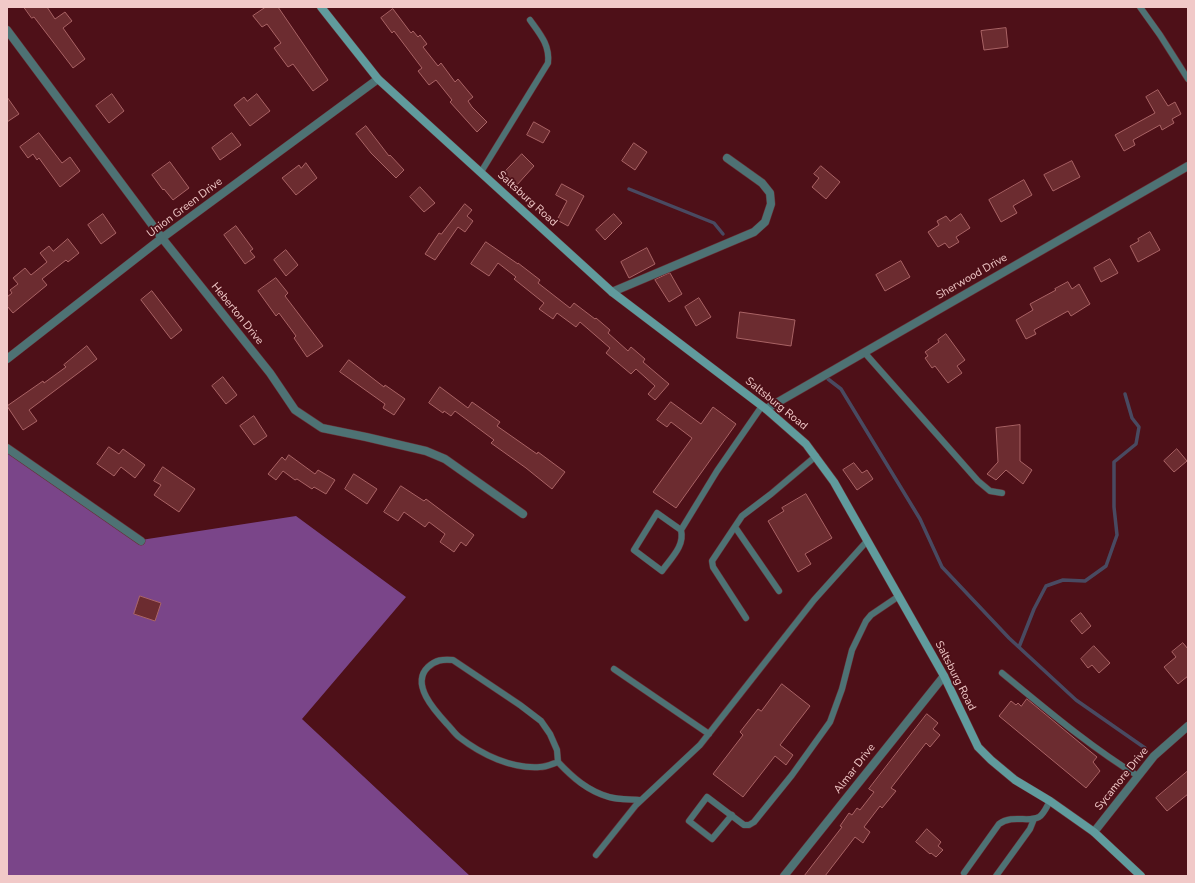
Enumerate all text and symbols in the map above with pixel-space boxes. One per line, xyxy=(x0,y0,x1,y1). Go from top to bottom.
street label: Saltsburg Road xyxy=(494,169,560,229)
street label: Union Green Drive xyxy=(145,175,225,241)
street label: Sherwood Drive xyxy=(934,251,1010,303)
street label: Heberton Drive xyxy=(208,280,266,348)
street label: Saltsburg Road xyxy=(742,375,810,433)
street label: Saltsburg Road xyxy=(932,639,978,713)
street label: Almar Drive xyxy=(832,742,878,796)
street label: Sycamore Drive xyxy=(1093,745,1151,813)

